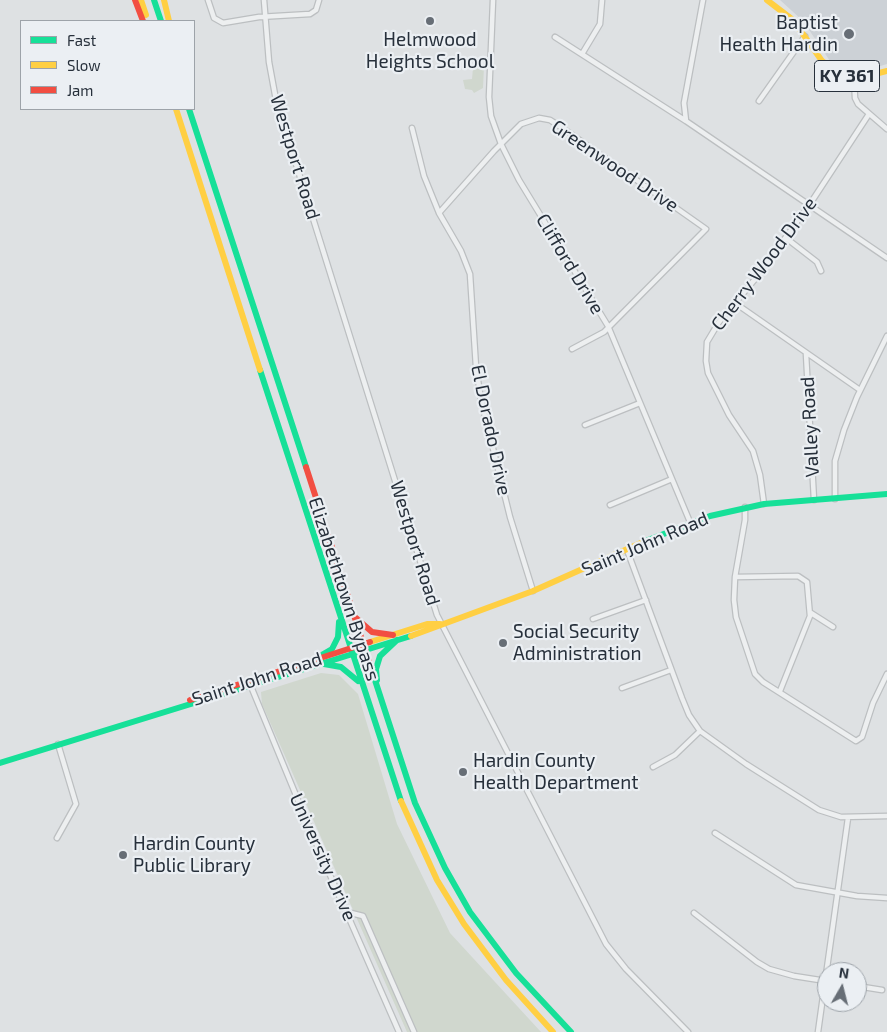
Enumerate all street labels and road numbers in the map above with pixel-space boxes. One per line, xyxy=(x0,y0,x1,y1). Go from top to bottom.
road number: KY 361 xyxy=(814,60,880,92)
street label: Westport Road xyxy=(265,92,325,222)
street label: Greenwood Drive xyxy=(547,115,683,217)
street label: Cherry Wood Drive xyxy=(706,193,822,335)
street label: Clifford Drive xyxy=(531,210,609,318)
street label: El Dorado Drive xyxy=(466,363,516,497)
street label: Valley Road xyxy=(796,376,824,478)
street label: Westport Road xyxy=(385,478,445,608)
street label: Elizabethtown Bypass xyxy=(304,494,384,684)
street label: Saint John Road xyxy=(578,507,712,581)
street label: Saint John Road xyxy=(189,647,325,711)
street label: University Drive xyxy=(285,790,361,924)

